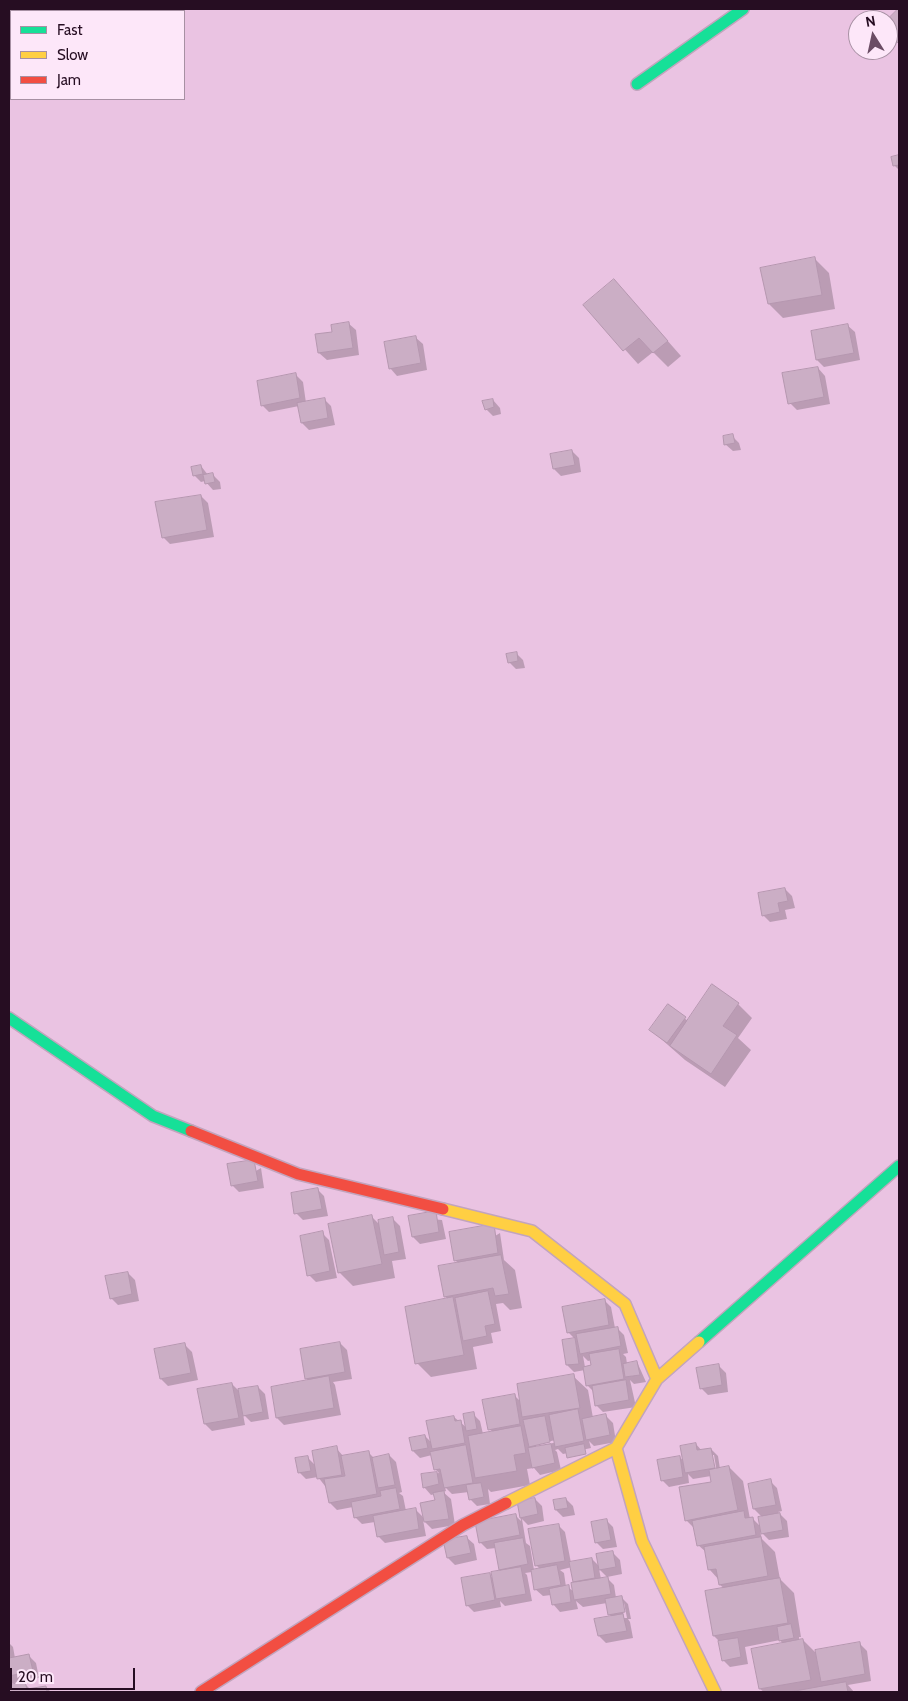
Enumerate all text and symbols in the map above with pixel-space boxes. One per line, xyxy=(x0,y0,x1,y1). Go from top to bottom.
legend xyxy=(10,10,185,100)
north arrow xyxy=(848,10,898,60)
text: N xyxy=(864,11,877,31)
text: Fast xyxy=(57,21,82,39)
text: Slow xyxy=(57,46,88,64)
text: Jam xyxy=(57,71,81,89)
scale bar xyxy=(12,1658,138,1690)
text: 20 m xyxy=(18,1668,53,1686)

